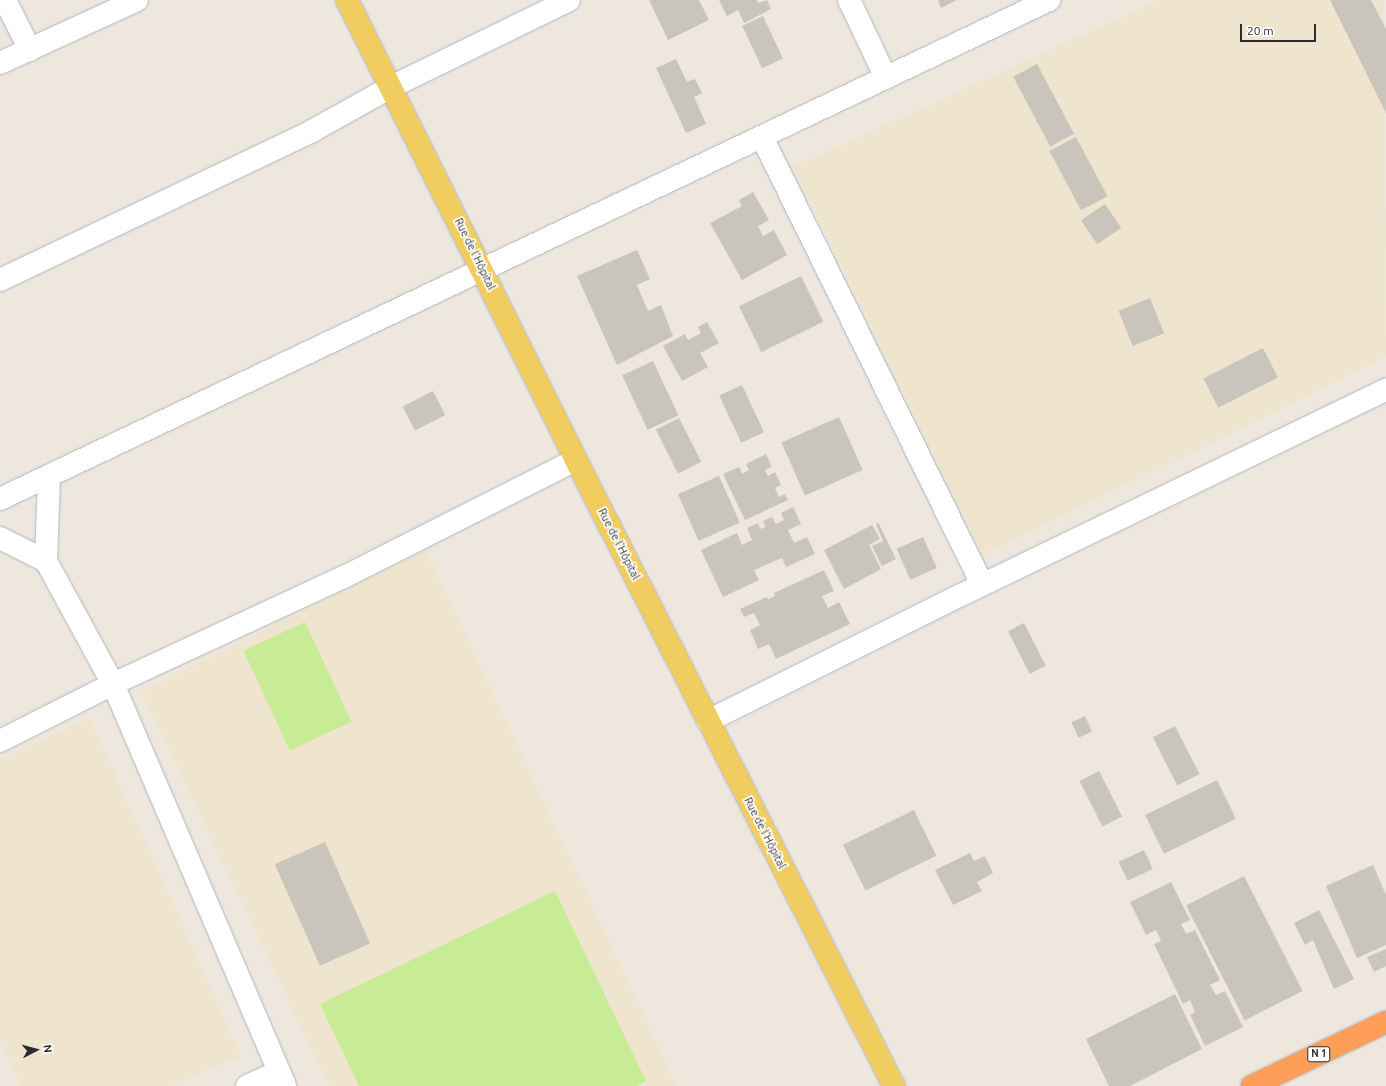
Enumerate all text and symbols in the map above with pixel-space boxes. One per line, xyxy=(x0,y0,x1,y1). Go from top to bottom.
scale bar xyxy=(1242,16,1318,42)
text: 20 m xyxy=(1247,24,1274,37)
street label: Rue de l'Hôpital xyxy=(452,216,498,292)
street label: Rue de l'Hôpital xyxy=(595,506,643,582)
street label: Rue de l'Hôpital xyxy=(741,795,789,871)
north arrow xyxy=(16,1030,56,1070)
text: N xyxy=(42,1044,54,1053)
road number: N 1 xyxy=(1307,1046,1331,1062)

